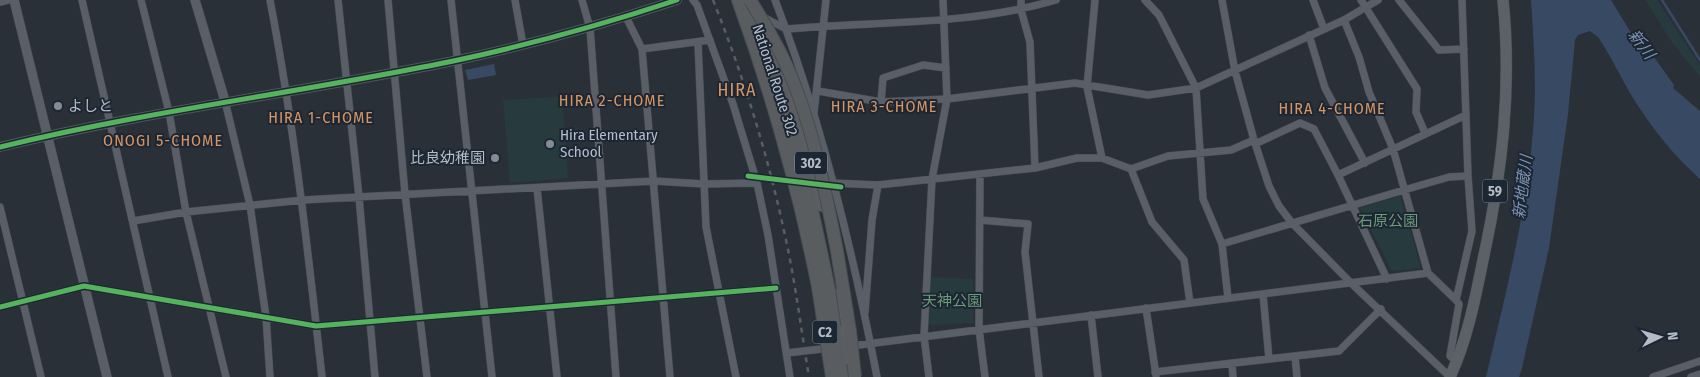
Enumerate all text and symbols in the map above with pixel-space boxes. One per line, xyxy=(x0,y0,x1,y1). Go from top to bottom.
street label: National Route 302 xyxy=(749,22,802,138)
water label: 新川 xyxy=(1624,26,1660,64)
district label: HIRA xyxy=(718,79,756,101)
district label: HIRA 2-CHOME xyxy=(559,91,665,110)
place label: よしと xyxy=(68,97,113,115)
district label: HIRA 3-CHOME xyxy=(831,97,937,116)
district label: HIRA 4-CHOME xyxy=(1278,99,1386,118)
marker: よしと xyxy=(52,100,64,112)
district label: HIRA 1-CHOME xyxy=(268,108,374,127)
place label: Hira Elementary School xyxy=(560,126,658,161)
district label: ONOGI 5-CHOME xyxy=(103,131,223,150)
marker: Hira Elementary School xyxy=(544,138,556,150)
place label: 比良幼稚園 xyxy=(410,149,485,167)
marker: 比良幼稚園 xyxy=(489,152,501,164)
road number: 302 xyxy=(795,152,827,174)
water label: 新地蔵川 xyxy=(1509,152,1536,220)
road number: 59 xyxy=(1482,180,1508,202)
park label: 石原公園 xyxy=(1358,212,1418,230)
park label: 天神公園 xyxy=(922,292,982,310)
north arrow xyxy=(1635,312,1685,362)
road number: C2 xyxy=(812,321,838,344)
text: N xyxy=(1664,331,1681,341)

